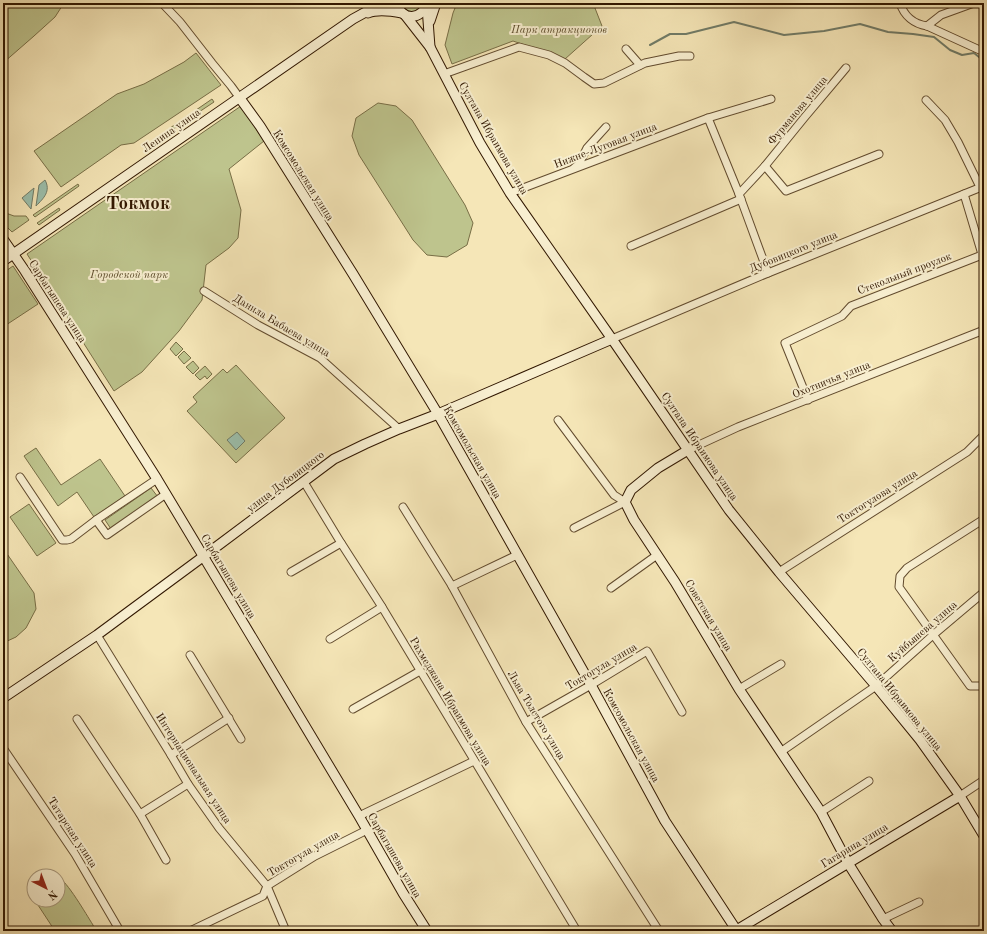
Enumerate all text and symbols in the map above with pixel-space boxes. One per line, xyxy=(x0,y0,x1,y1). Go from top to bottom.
park label: Парк атракционов xyxy=(510,25,607,36)
street label: Фурманова улица xyxy=(766,74,830,147)
street label: Султана Ибраимова улица xyxy=(456,81,530,197)
street label: Ленина улица xyxy=(141,107,203,155)
street label: Нижне-Луговая улица xyxy=(553,121,659,171)
street label: Комсомольская улица xyxy=(270,128,336,224)
district label: Токмок xyxy=(106,195,170,214)
street label: Дубовицкого улица xyxy=(748,229,840,275)
street label: Стекольный проулок xyxy=(856,251,953,297)
street label: Сарбагышева улица xyxy=(26,258,88,346)
park label: Городской парк xyxy=(89,270,168,281)
street label: Данила Бабаева улица xyxy=(231,293,332,360)
street label: Охотничья улица xyxy=(791,359,873,401)
street label: Султана Ибраимова улица xyxy=(658,391,739,503)
street label: Комсомольская улица xyxy=(441,404,503,502)
street label: улица Дубовицкого xyxy=(245,450,327,515)
street label: Токтогулова улица xyxy=(836,468,920,526)
street label: Сарбагышева улица xyxy=(198,533,258,621)
street label: Советская улица xyxy=(682,578,734,654)
street label: Куйбышева улица xyxy=(886,599,960,665)
street label: Рахмеджана Ибраимова улица xyxy=(407,636,493,769)
street label: Токтогула улица xyxy=(564,641,640,693)
street label: Султана Ибраимова улица xyxy=(854,647,944,754)
street label: Льва Толстого улица xyxy=(505,669,567,763)
street label: Комсомольская улица xyxy=(600,687,661,785)
street label: Интернациональная улица xyxy=(153,712,233,826)
street label: Татарская улица xyxy=(45,796,99,871)
street label: Сарбагышева улица xyxy=(365,811,423,901)
street label: Гагарина улица xyxy=(819,822,891,871)
street label: Токтогула улица xyxy=(266,829,342,879)
north arrow xyxy=(26,868,66,908)
text: N xyxy=(44,887,58,902)

